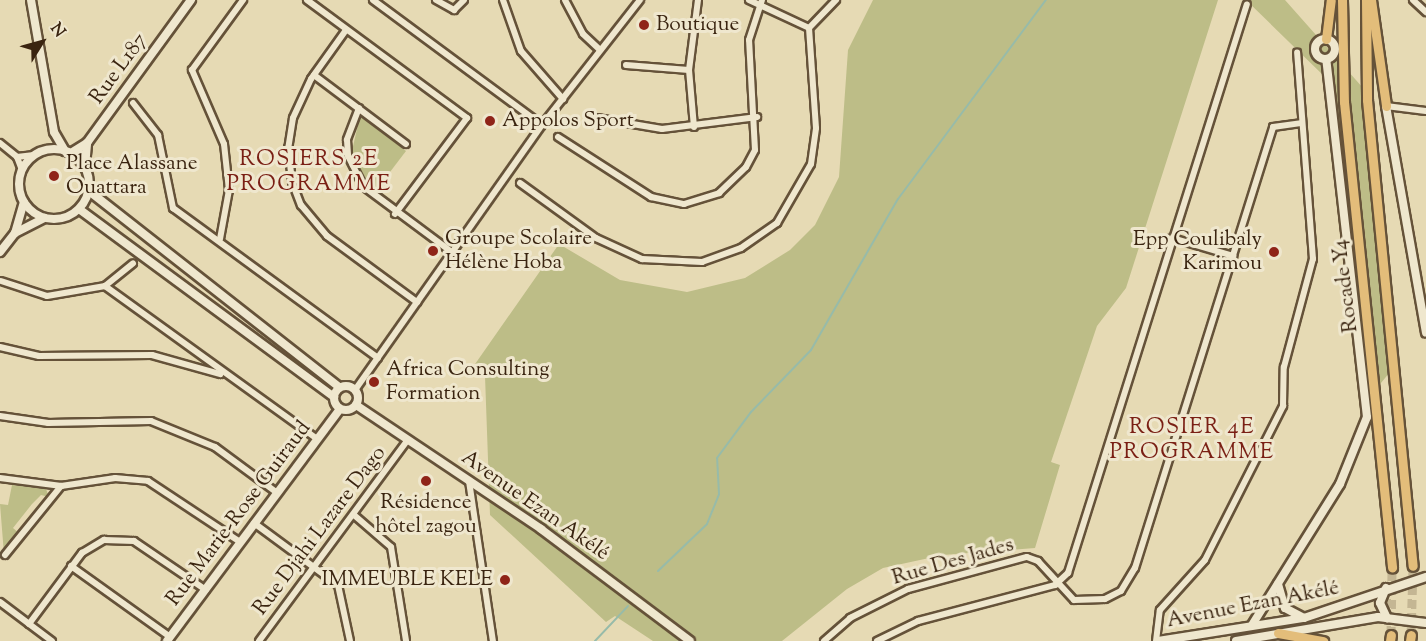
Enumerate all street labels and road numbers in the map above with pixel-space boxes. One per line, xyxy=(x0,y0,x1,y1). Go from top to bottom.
street label: Rue L187 xyxy=(85,29,153,109)
street label: Rocade Y4 xyxy=(1328,238,1364,334)
street label: Rue Marie-Rose Guiraud xyxy=(161,417,317,611)
street label: Rue Djahi Lazare Dago xyxy=(248,441,392,621)
street label: Avenue Ezan Akélé xyxy=(456,445,614,567)
street label: Rue Des Jades xyxy=(889,533,1017,591)
street label: Avenue Ezan Akélé xyxy=(1165,576,1341,634)

